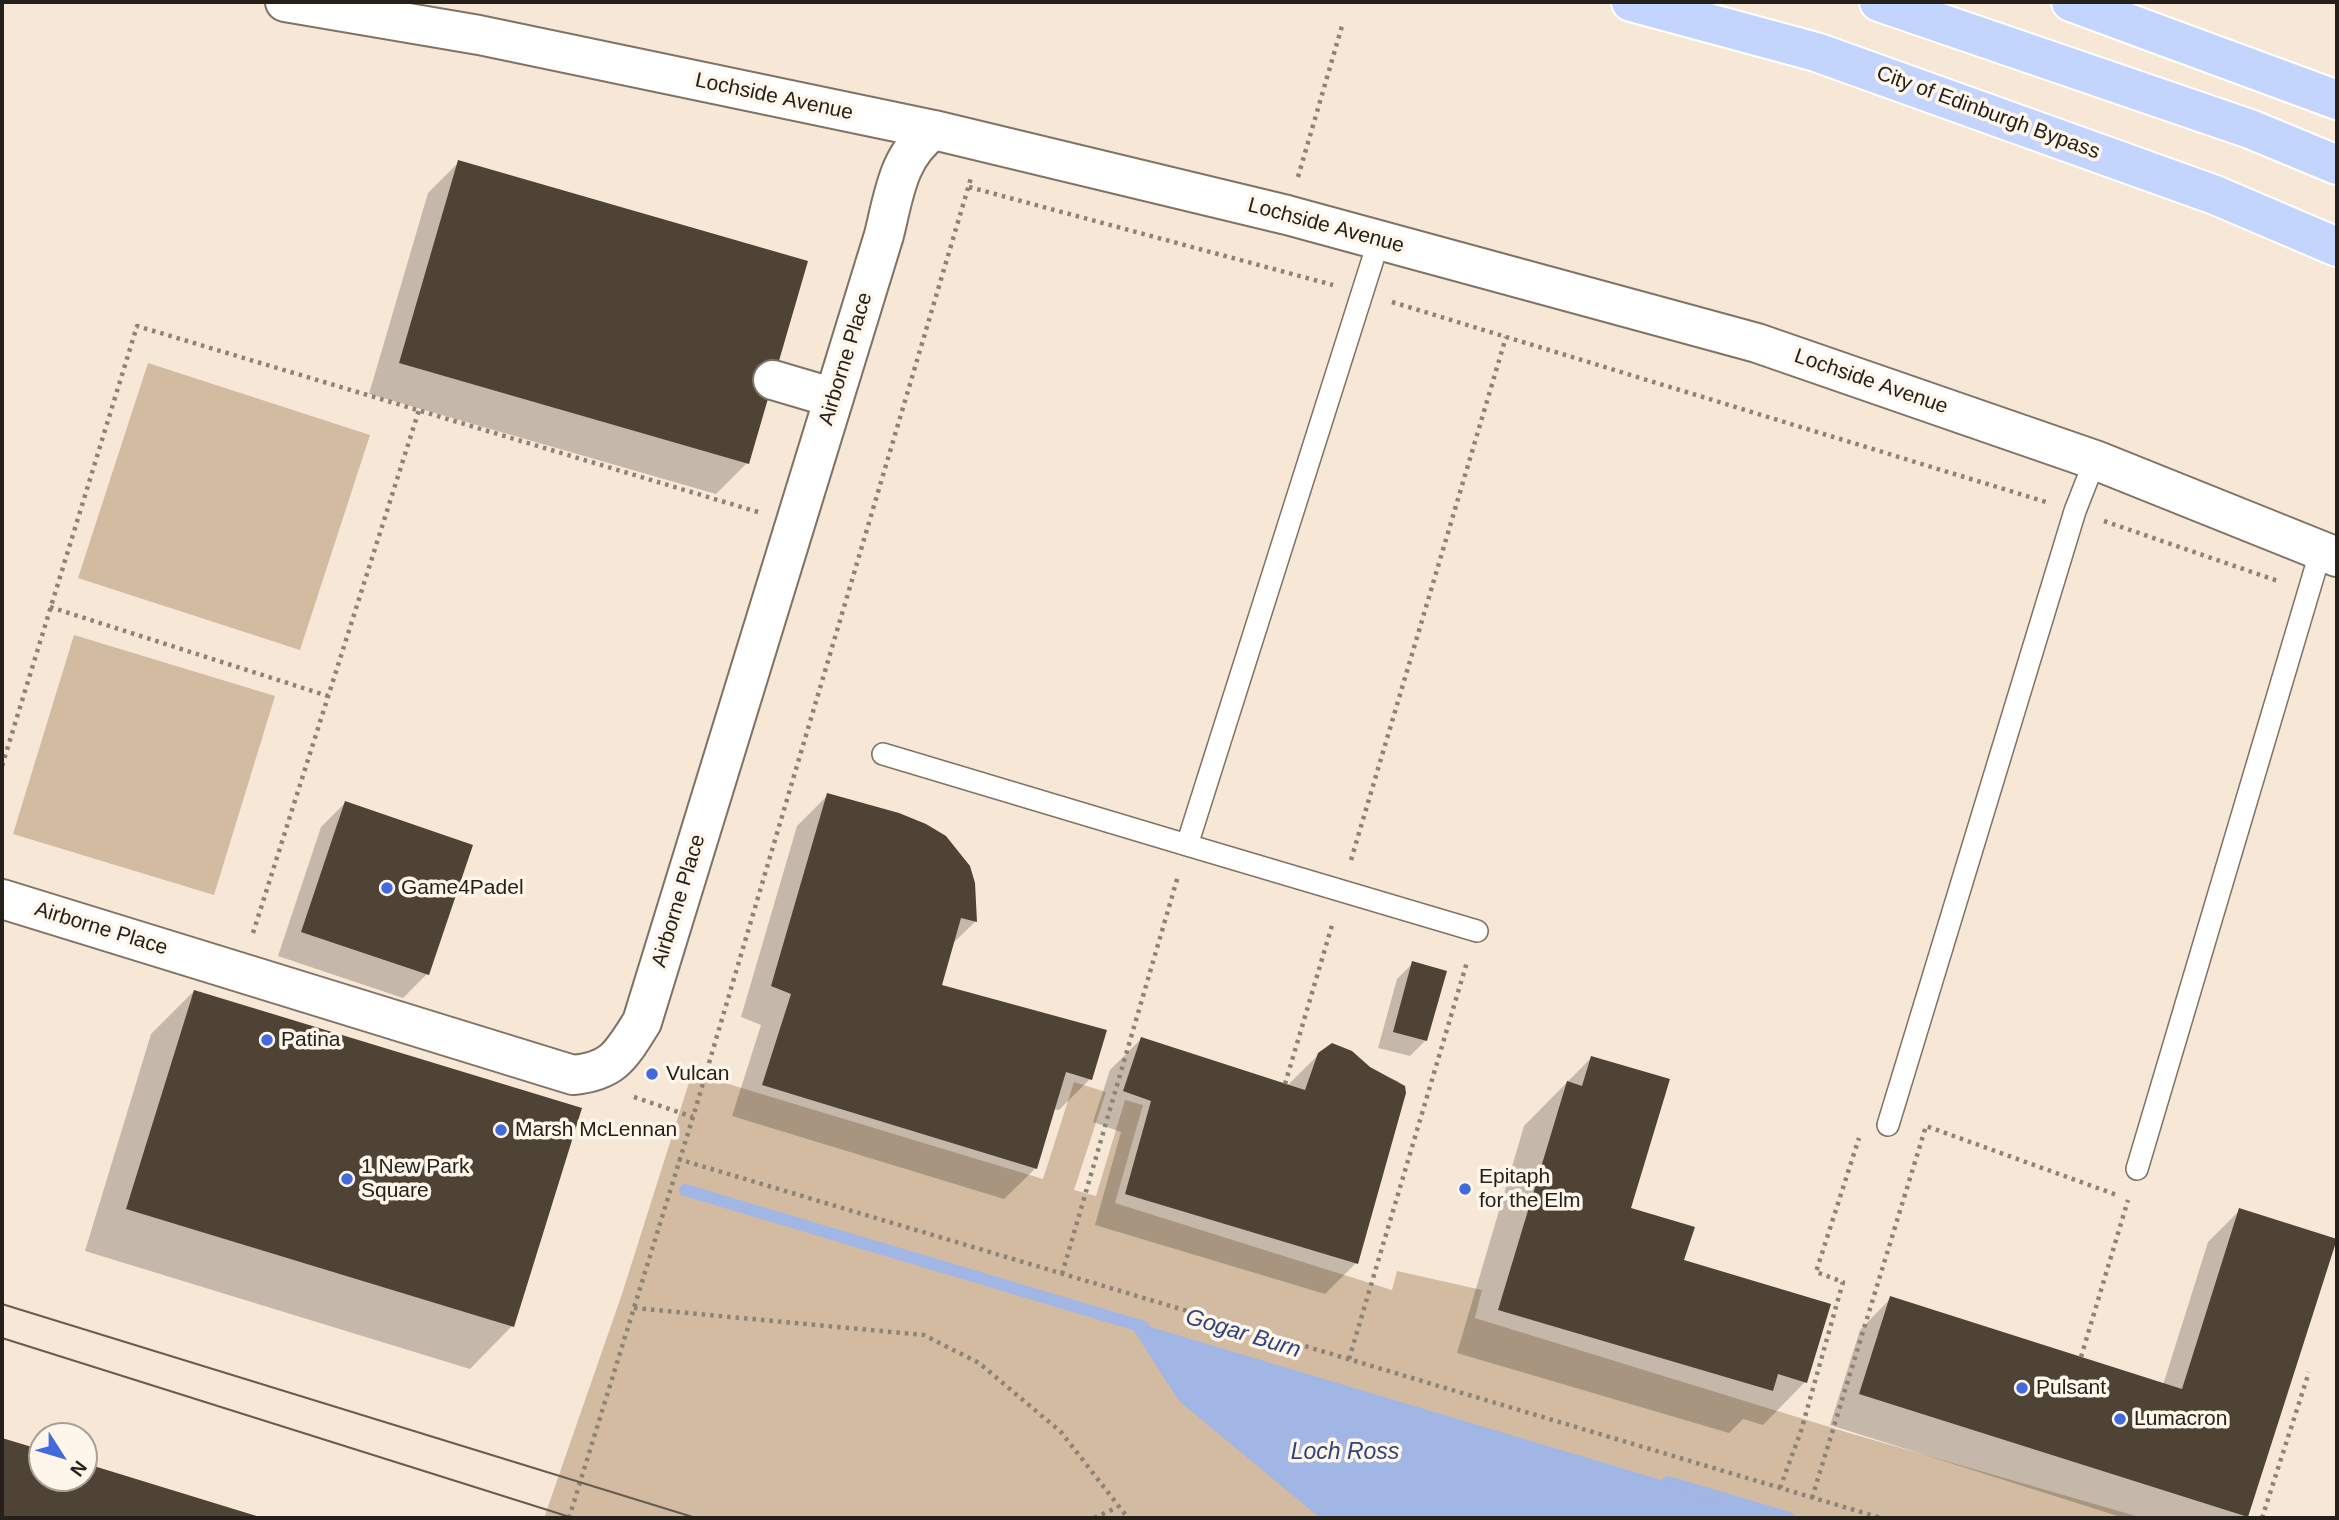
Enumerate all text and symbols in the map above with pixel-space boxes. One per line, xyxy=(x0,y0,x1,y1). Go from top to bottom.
street label: City of Edinburgh Bypass xyxy=(1873,61,2103,165)
street label: Lochside Avenue xyxy=(693,68,855,126)
street label: Lochside Avenue xyxy=(1245,193,1407,259)
street label: Airborne Place xyxy=(814,289,878,429)
street label: Lochside Avenue xyxy=(1791,344,1951,420)
street label: Airborne Place xyxy=(647,831,711,971)
place label: Game4Padel xyxy=(401,875,524,901)
marker: Game4Padel xyxy=(379,880,395,896)
street label: Airborne Place xyxy=(31,897,171,961)
place label: Patina xyxy=(281,1027,341,1053)
marker: Patina xyxy=(259,1032,275,1048)
place label: Vulcan xyxy=(666,1061,729,1087)
marker: Vulcan xyxy=(644,1066,660,1082)
place label: Marsh McLennan xyxy=(515,1117,677,1143)
marker: Marsh McLennan xyxy=(493,1122,509,1138)
place label: 1 New Park Square xyxy=(361,1154,470,1204)
place label: Epitaph for the Elm xyxy=(1479,1164,1581,1214)
marker: 1 New Park Square xyxy=(339,1171,355,1187)
marker: Epitaph for the Elm xyxy=(1457,1181,1473,1197)
water label: Gogar Burn xyxy=(1182,1303,1304,1365)
place label: Pulsant xyxy=(2036,1375,2106,1401)
marker: Pulsant xyxy=(2014,1380,2030,1396)
place label: Lumacron xyxy=(2134,1406,2227,1432)
marker: Lumacron xyxy=(2112,1411,2128,1427)
north arrow xyxy=(28,1422,98,1492)
water label: Loch Ross xyxy=(1291,1439,1399,1467)
text: N xyxy=(66,1457,91,1481)

